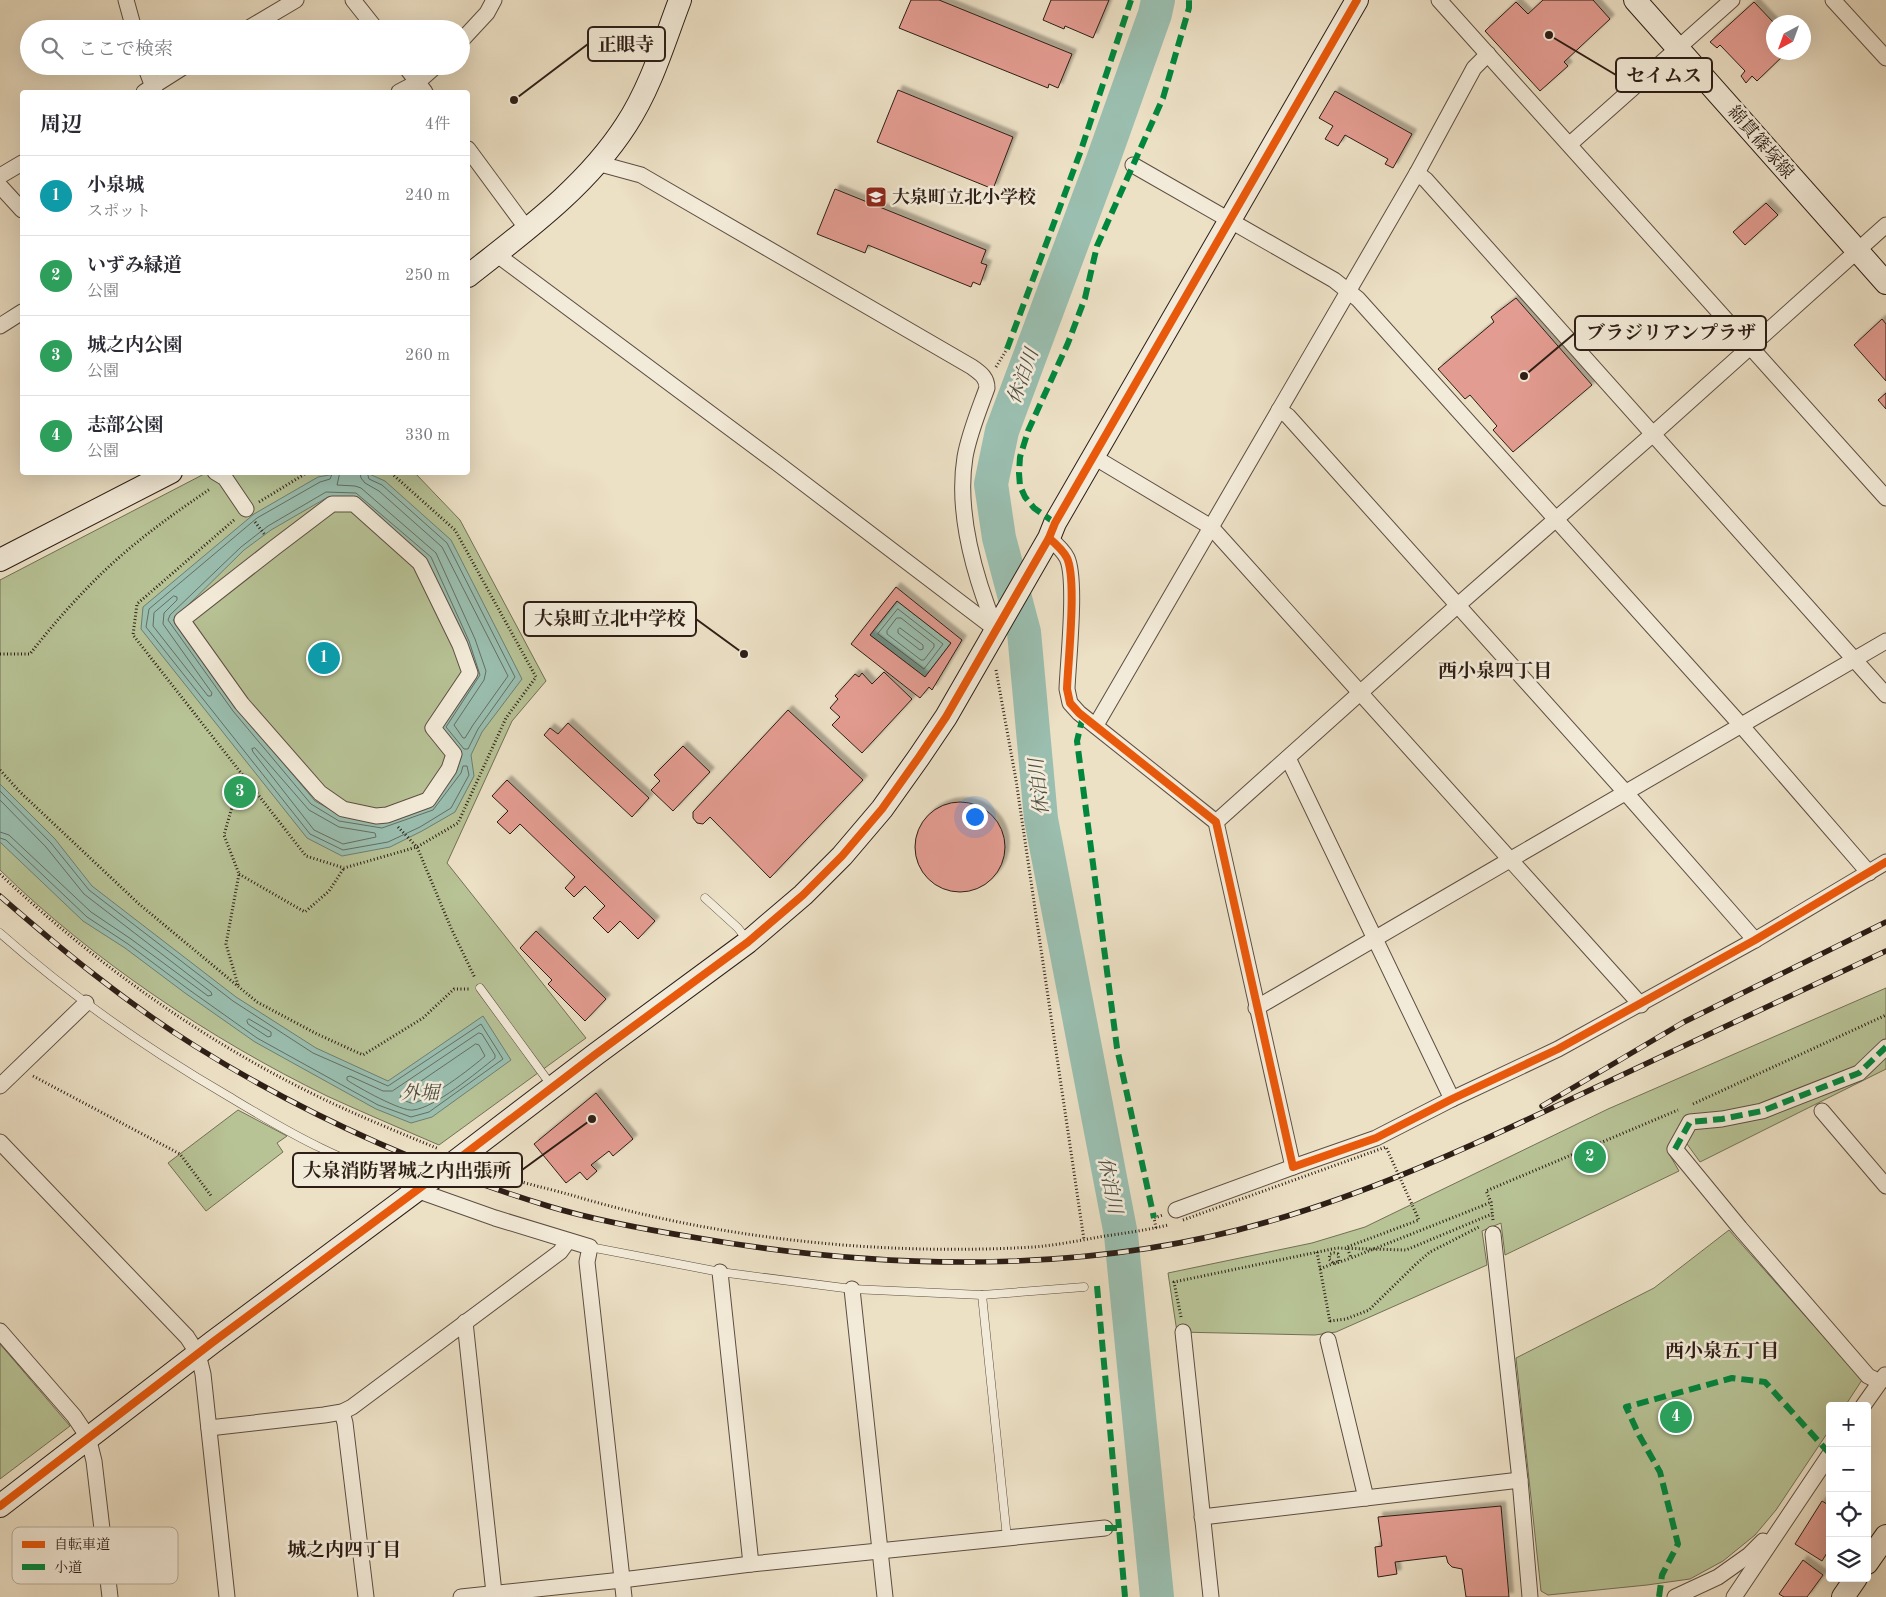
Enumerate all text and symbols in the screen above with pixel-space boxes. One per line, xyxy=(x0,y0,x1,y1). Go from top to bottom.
north arrow xyxy=(1766,15,1811,60)
search box xyxy=(20,20,470,75)
callout: 正眼寺 xyxy=(588,27,665,61)
icon: search xyxy=(38,34,66,62)
text: 正眼寺 xyxy=(597,34,655,56)
text: ここで検索 xyxy=(78,41,173,60)
callout: セイムス xyxy=(1616,58,1712,92)
text: セイムス xyxy=(1626,66,1702,87)
street label: 綿貫篠塚線 xyxy=(1724,101,1798,183)
text: 周辺 xyxy=(40,115,82,136)
text: 4件 xyxy=(425,117,450,133)
text: 小泉城 xyxy=(87,177,144,196)
school or university icon: 大泉町立北小学校 xyxy=(864,185,888,209)
place label: 大泉町立北小学校 xyxy=(892,187,1036,207)
text: 1 xyxy=(51,188,61,204)
text: 240 m xyxy=(405,188,450,204)
text: スポット xyxy=(87,204,151,220)
text: いずみ緑道 xyxy=(87,257,182,276)
text: 2 xyxy=(51,268,61,284)
text: 250 m xyxy=(405,268,450,284)
text: 公園 xyxy=(87,284,119,300)
callout: ブラジリアンプラザ xyxy=(1575,316,1766,350)
text: ブラジリアンプラザ xyxy=(1586,323,1756,344)
text: 城之内公園 xyxy=(87,337,182,356)
water label: 休泊川 xyxy=(1004,344,1044,407)
text: 3 xyxy=(51,348,61,364)
text: 260 m xyxy=(405,348,450,364)
text: 公園 xyxy=(87,364,119,380)
text: 志部公園 xyxy=(87,417,163,436)
text: 4 xyxy=(51,428,61,444)
text: 330 m xyxy=(405,428,450,444)
text: 公園 xyxy=(87,444,119,460)
callout: 大泉町立北中学校 xyxy=(524,602,696,636)
text: 大泉町立北中学校 xyxy=(534,608,686,630)
pin: 1 xyxy=(308,639,340,677)
district label: 西小泉四丁目 xyxy=(1438,660,1552,682)
water label: 休泊川 xyxy=(1026,755,1053,816)
pin: 3 xyxy=(224,773,256,811)
your location xyxy=(962,804,988,830)
water label: 外堀 xyxy=(401,1083,442,1104)
pin: 2 xyxy=(1574,1138,1606,1176)
callout: 大泉消防署城之内出張所 xyxy=(293,1153,522,1187)
water label: 休泊川 xyxy=(1094,1155,1126,1217)
text: 大泉消防署城之内出張所 xyxy=(302,1160,512,1182)
district label: 西小泉五丁目 xyxy=(1665,1340,1779,1362)
pin: 4 xyxy=(1660,1398,1692,1436)
map controls xyxy=(1826,1402,1871,1582)
button: + xyxy=(1826,1402,1871,1447)
button: − xyxy=(1826,1447,1871,1492)
button: locate xyxy=(1826,1492,1871,1537)
legend xyxy=(12,1527,178,1584)
text: 自転車道 xyxy=(54,1537,110,1552)
button: layers xyxy=(1826,1537,1871,1582)
district label: 城之内四丁目 xyxy=(287,1539,401,1561)
text: 小道 xyxy=(54,1560,82,1575)

